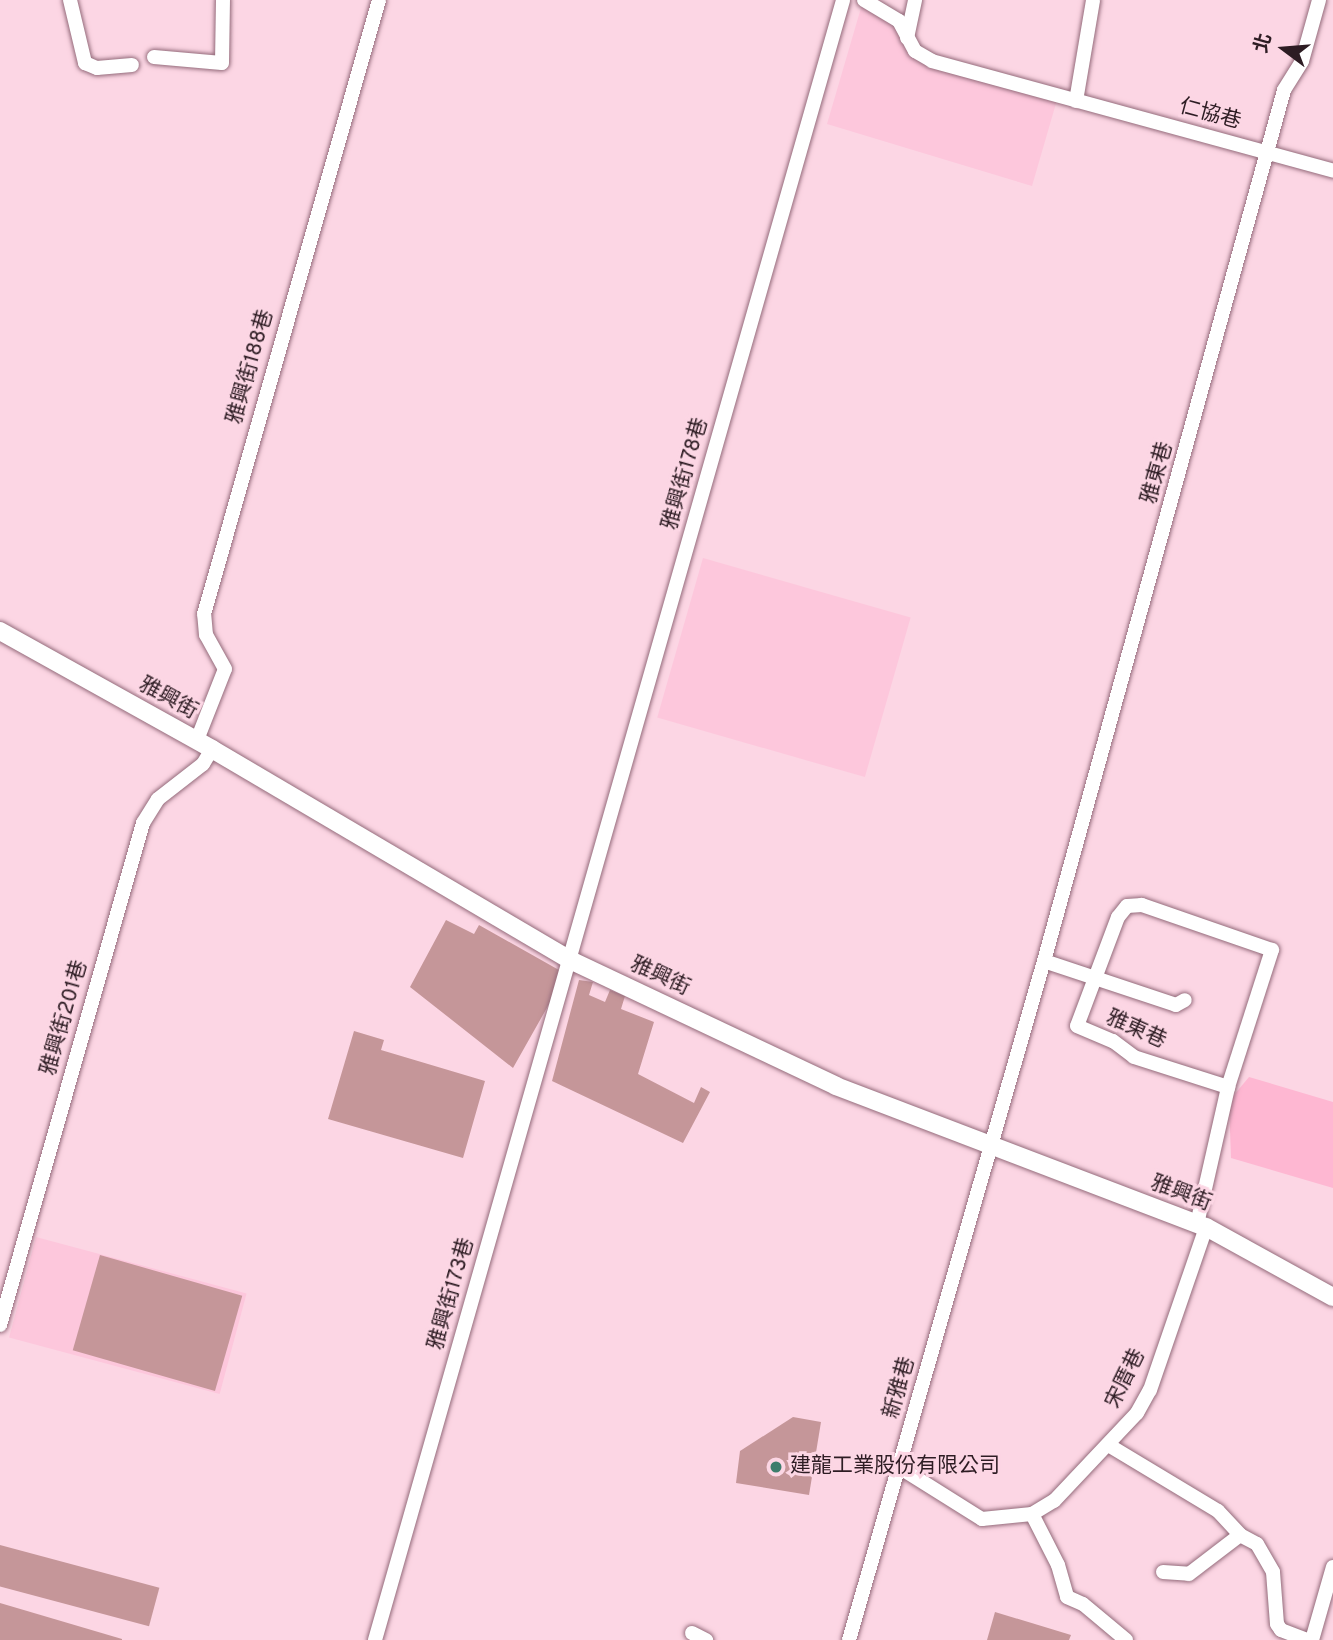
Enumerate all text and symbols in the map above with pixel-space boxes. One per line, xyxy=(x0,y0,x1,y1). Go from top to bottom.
north arrow xyxy=(1249,14,1319,84)
text: 北 xyxy=(1250,31,1278,56)
street label: 仁協巷 xyxy=(1176,95,1244,135)
street label: 雅興街188巷 xyxy=(223,307,279,427)
street label: 雅興街178巷 xyxy=(658,415,714,533)
street label: 雅東巷 xyxy=(1137,439,1179,507)
street label: 雅興街 xyxy=(134,673,202,725)
street label: 雅興街 xyxy=(626,952,694,1002)
street label: 雅興街201巷 xyxy=(37,958,93,1078)
street label: 雅東巷 xyxy=(1102,1006,1170,1054)
street label: 雅興街 xyxy=(1147,1171,1215,1217)
street label: 雅興街173巷 xyxy=(424,1235,480,1353)
street label: 宋厝巷 xyxy=(1101,1345,1151,1413)
street label: 新雅巷 xyxy=(879,1354,921,1422)
place label: 建龍工業股份有限公司 xyxy=(790,1454,1000,1480)
marker: 建龍工業股份有限公司 xyxy=(768,1459,784,1475)

